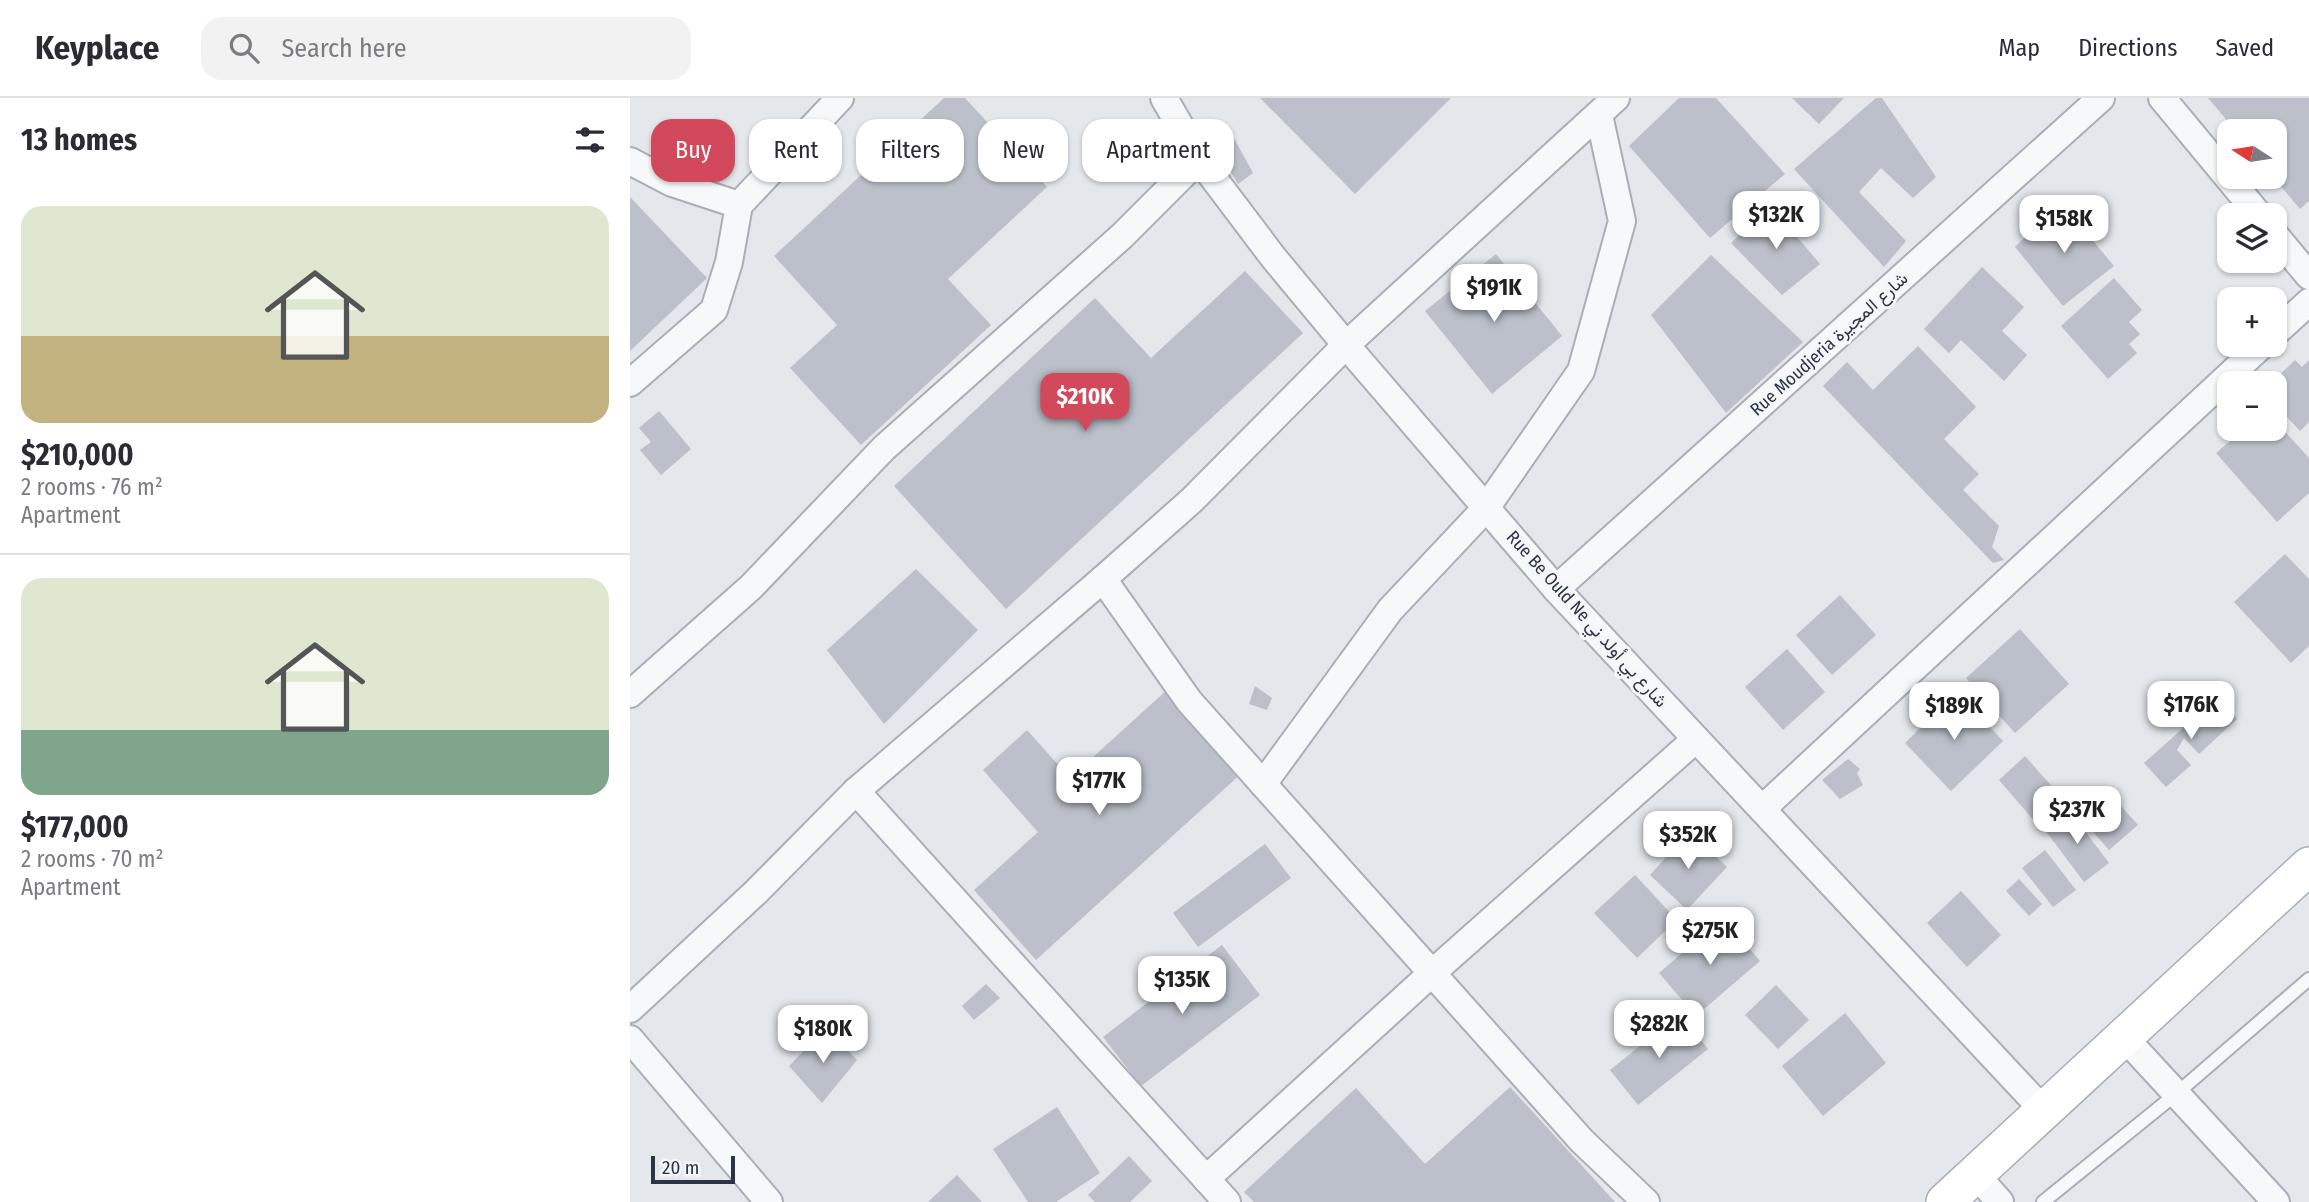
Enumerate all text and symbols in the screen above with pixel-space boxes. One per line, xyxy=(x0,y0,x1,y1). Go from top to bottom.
search box xyxy=(201,17,691,80)
text: Keyplace xyxy=(35,28,159,68)
icon: search xyxy=(225,29,263,67)
text: Search here xyxy=(281,33,407,64)
text: Map xyxy=(1999,34,2040,62)
text: Directions xyxy=(2078,34,2177,62)
text: Saved xyxy=(2215,34,2274,62)
chip: Buy xyxy=(651,119,735,182)
chip: Rent xyxy=(749,119,842,182)
chip: Filters xyxy=(856,119,964,182)
chip: New xyxy=(978,119,1068,182)
chip: Apartment xyxy=(1082,119,1234,182)
north arrow xyxy=(2217,119,2287,189)
map controls xyxy=(2217,119,2287,441)
icon: filters xyxy=(571,121,609,159)
text: 13 homes xyxy=(21,122,137,158)
pin: $132K xyxy=(1727,192,1825,251)
pin: $158K xyxy=(2015,195,2113,255)
text: $132K xyxy=(1748,200,1804,228)
button: layers xyxy=(2217,203,2287,273)
text: $158K xyxy=(2035,204,2093,232)
icon: home xyxy=(252,252,378,378)
pin: $191K xyxy=(1445,264,1543,324)
street label: Rue Moudjeria شارع المجيرة xyxy=(1746,267,1913,421)
text: $191K xyxy=(1467,273,1522,301)
button: + xyxy=(2217,287,2287,357)
button: − xyxy=(2217,371,2287,441)
pin: $210K xyxy=(1036,374,1134,433)
text: $210K xyxy=(1056,382,1114,410)
text: $210,000 xyxy=(21,437,134,473)
text: 2 rooms · 76 m² xyxy=(21,473,163,501)
text: Apartment xyxy=(21,501,121,529)
street label: Rue Be Ould Ne شارع بي أولد ني xyxy=(1499,526,1672,714)
icon: home xyxy=(252,624,378,750)
pin: $189K xyxy=(1905,682,2003,742)
pin: $176K xyxy=(2142,682,2240,741)
text: $176K xyxy=(2163,690,2219,718)
text: $189K xyxy=(1925,691,1983,719)
pin: $177K xyxy=(1050,758,1148,817)
text: $177K xyxy=(1072,766,1126,794)
pin: $237K xyxy=(2028,786,2126,846)
text: $237K xyxy=(2049,795,2105,823)
text: $177,000 xyxy=(21,809,129,845)
pin: $352K xyxy=(1639,812,1737,871)
text: $352K xyxy=(1659,820,1717,848)
text: 2 rooms · 70 m² xyxy=(21,845,164,873)
text: Apartment xyxy=(21,873,121,901)
pin: $275K xyxy=(1661,908,1759,967)
text: $275K xyxy=(1682,916,1738,944)
pin: $135K xyxy=(1133,956,1231,1016)
text: $135K xyxy=(1154,965,1210,993)
pin: $282K xyxy=(1610,1000,1708,1060)
pin: $180K xyxy=(774,1006,872,1065)
text: $282K xyxy=(1630,1009,1688,1037)
text: $180K xyxy=(794,1014,852,1042)
scale bar xyxy=(651,1153,735,1185)
text: 20 m xyxy=(662,1156,699,1179)

